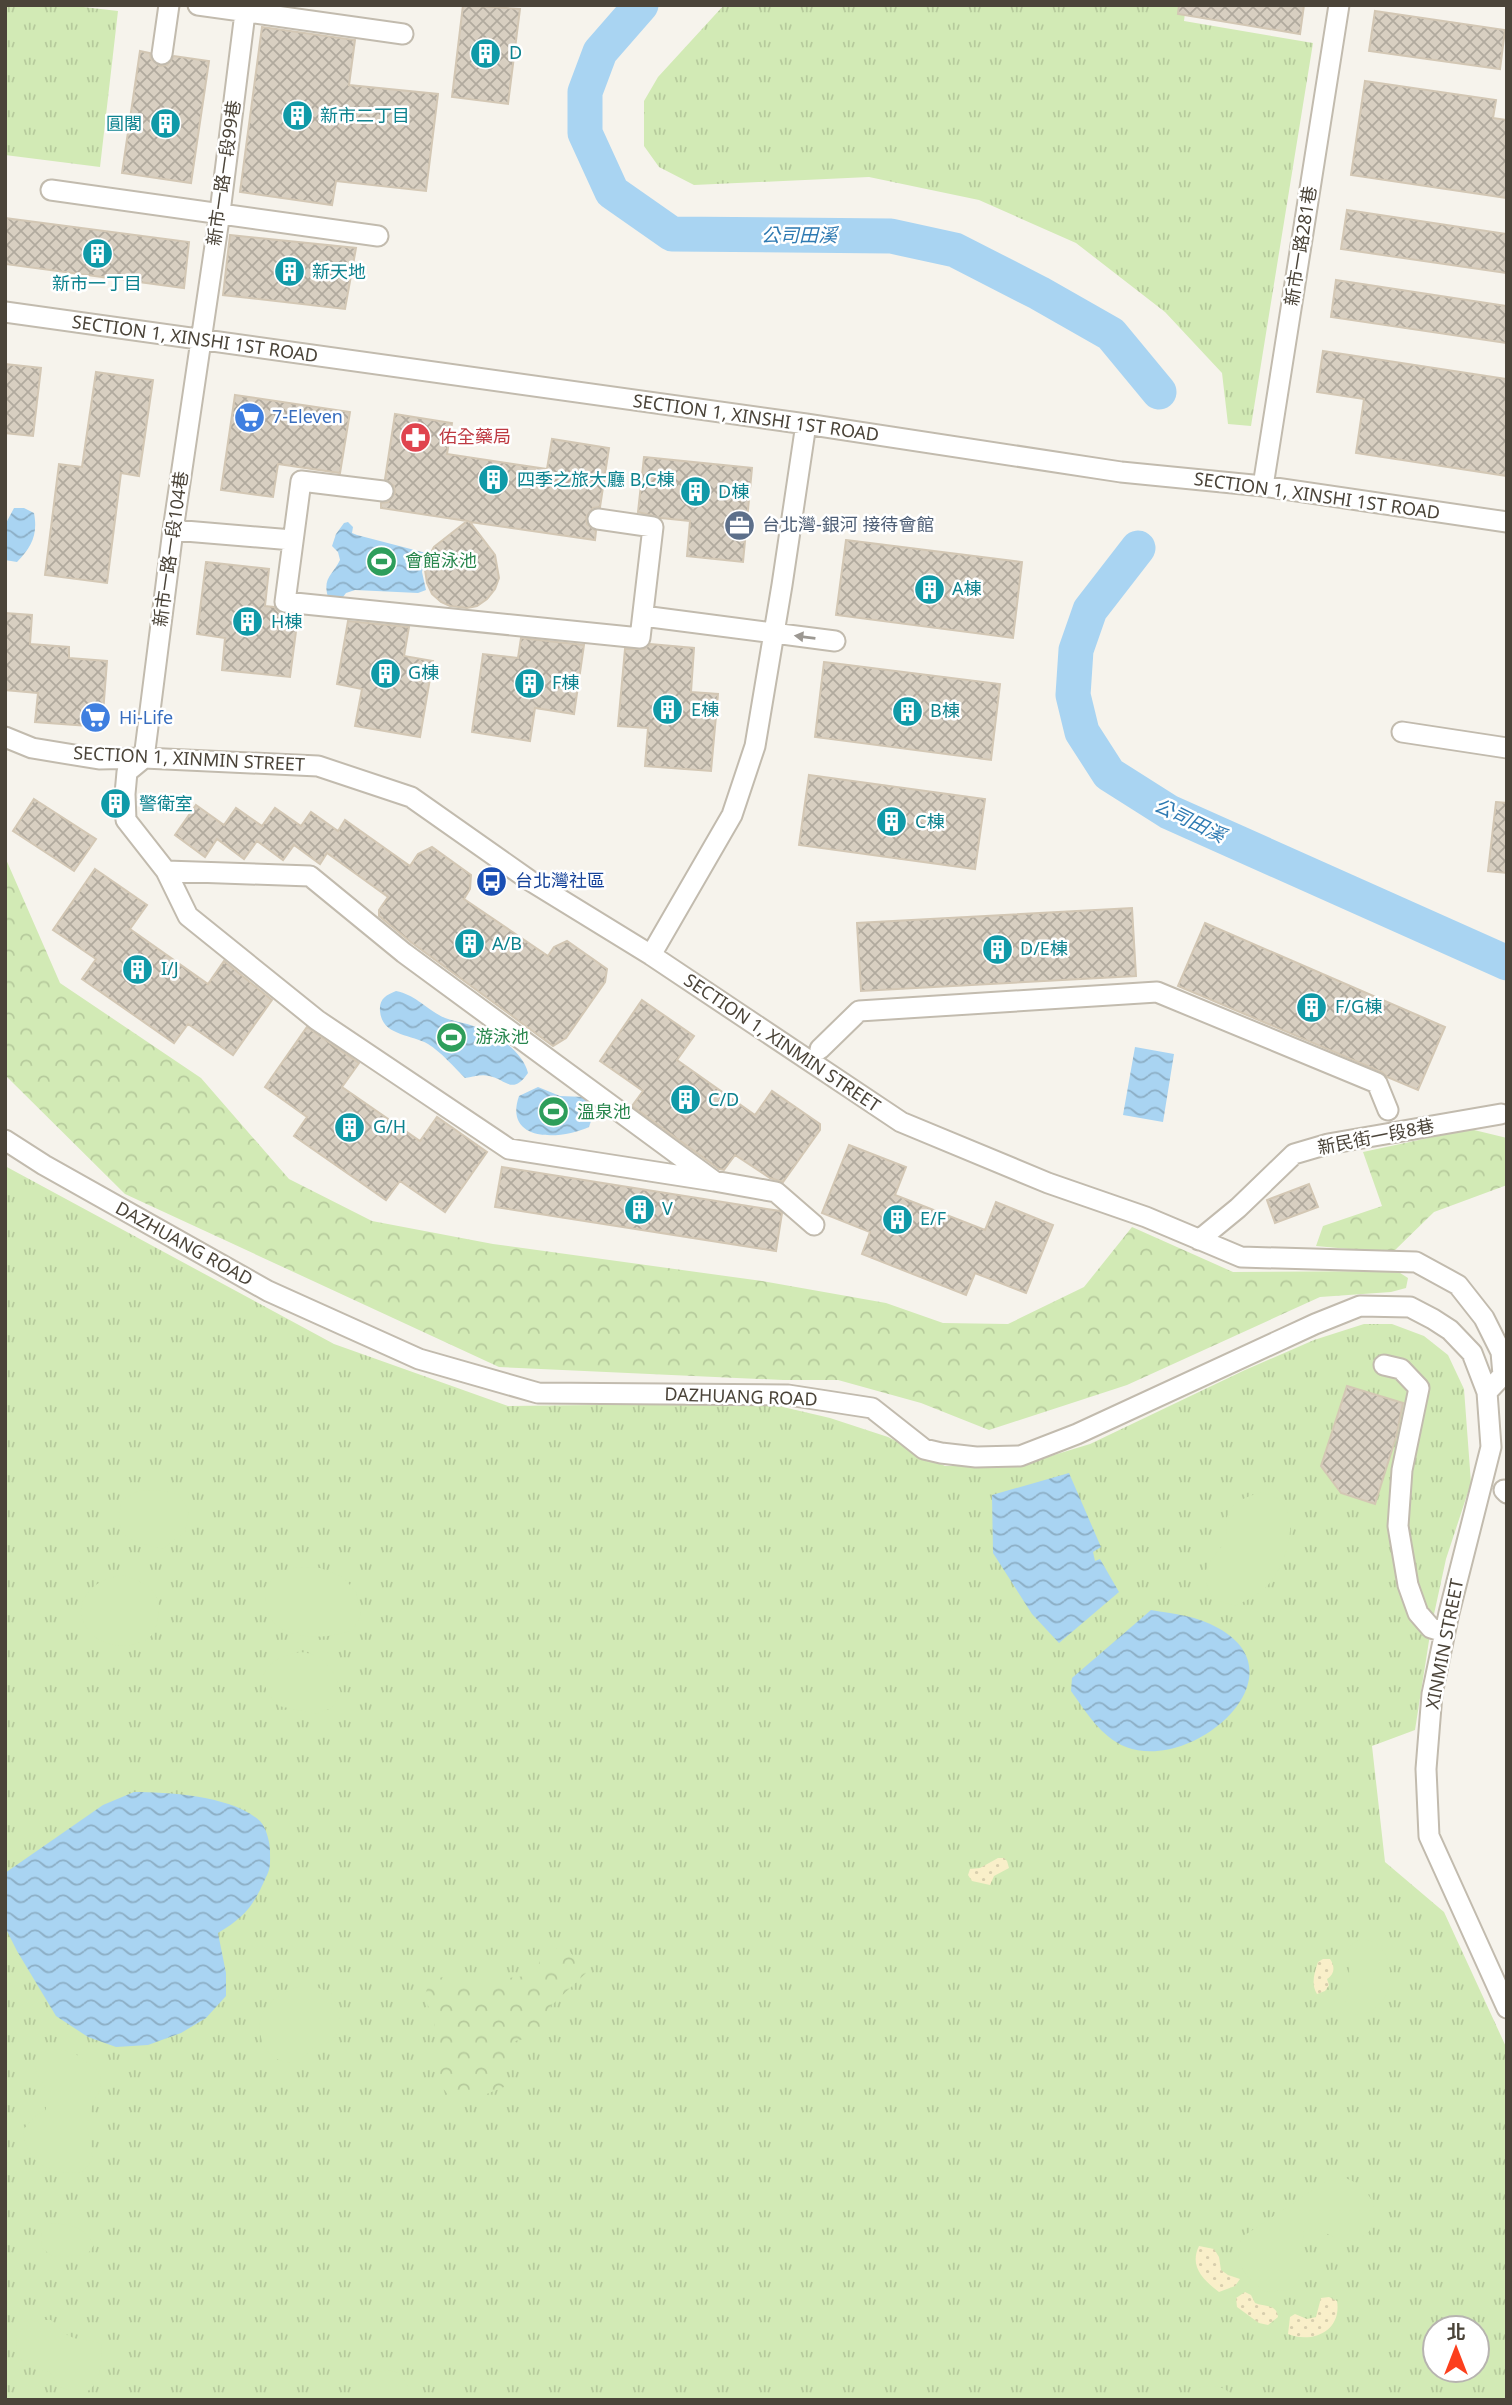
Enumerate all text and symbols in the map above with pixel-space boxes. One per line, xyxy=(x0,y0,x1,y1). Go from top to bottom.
building icon: D xyxy=(469,36,503,70)
place label: D xyxy=(509,40,522,64)
street label: 新市一路一段99巷 xyxy=(201,99,245,247)
building icon: 新市二丁目 xyxy=(280,99,314,133)
place label: 新市二丁目 xyxy=(320,103,410,127)
building icon: 圓閣 xyxy=(148,107,182,141)
place label: 圓閣 xyxy=(106,111,142,135)
street label: 新市一路281巷 xyxy=(1279,184,1321,307)
water label: 公司田溪 xyxy=(761,222,840,248)
building icon: 新市一丁目 xyxy=(80,236,114,270)
building icon: 新天地 xyxy=(272,255,306,289)
place label: 新天地 xyxy=(312,259,366,283)
place label: 新市一丁目 xyxy=(52,271,142,295)
street label: SECTION 1, XINSHI 1ST ROAD xyxy=(71,309,320,367)
street label: SECTION 1, XINSHI 1ST ROAD xyxy=(632,388,881,446)
supermarket icon: 7-Eleven xyxy=(232,400,266,434)
place label: 7-Eleven xyxy=(272,404,343,428)
pharmacy icon: 佑全藥局 xyxy=(399,420,433,454)
place label: 佑全藥局 xyxy=(439,424,511,448)
building icon: 四季之旅大廳 B,C棟 xyxy=(477,463,511,497)
street label: SECTION 1, XINSHI 1ST ROAD xyxy=(1193,466,1442,524)
place label: 四季之旅大廳 B,C棟 xyxy=(517,467,675,491)
street label: 新市一路一段104巷 xyxy=(147,470,193,628)
building icon: D棟 xyxy=(678,475,712,509)
place label: D棟 xyxy=(718,479,749,503)
office icon: 台北灣-銀河 接待會館 xyxy=(722,508,756,542)
place label: 台北灣-銀河 接待會館 xyxy=(762,512,934,536)
sports icon: 會館泳池 xyxy=(365,544,399,578)
place label: 會館泳池 xyxy=(405,548,477,572)
building icon: A棟 xyxy=(912,572,946,606)
place label: A棟 xyxy=(952,576,982,600)
building icon: H棟 xyxy=(231,605,265,639)
place label: H棟 xyxy=(271,609,302,633)
one-way arrow xyxy=(793,632,815,643)
building icon: G棟 xyxy=(368,656,402,690)
place label: G棟 xyxy=(408,660,439,684)
building icon: F棟 xyxy=(512,666,546,700)
place label: F棟 xyxy=(552,670,579,694)
building icon: E棟 xyxy=(651,693,685,727)
building icon: B棟 xyxy=(890,694,924,728)
place label: E棟 xyxy=(691,697,719,721)
place label: B棟 xyxy=(930,698,960,722)
supermarket icon: Hi-Life xyxy=(79,701,113,735)
place label: Hi-Life xyxy=(119,705,173,729)
street label: SECTION 1, XINMIN STREET xyxy=(73,740,305,776)
building icon: 警衛室 xyxy=(99,787,133,821)
place label: 警衛室 xyxy=(139,791,193,815)
water label: 公司田溪 xyxy=(1150,792,1233,850)
building icon: C棟 xyxy=(875,805,909,839)
place label: C棟 xyxy=(915,809,944,833)
bus stop icon: 台北灣社區 xyxy=(475,864,509,898)
place label: 台北灣社區 xyxy=(515,868,605,892)
building icon: A/B xyxy=(452,927,486,961)
place label: A/B xyxy=(492,931,522,955)
building icon: D/E棟 xyxy=(980,932,1014,966)
place label: D/E棟 xyxy=(1020,936,1068,960)
building icon: I/J xyxy=(121,952,155,986)
place label: I/J xyxy=(161,956,179,980)
street label: SECTION 1, XINMIN STREET xyxy=(680,967,885,1117)
building icon: F/G棟 xyxy=(1295,990,1329,1024)
place label: F/G棟 xyxy=(1335,994,1382,1018)
sports icon: 游泳池 xyxy=(435,1020,469,1054)
place label: 游泳池 xyxy=(475,1024,529,1048)
building icon: C/D xyxy=(668,1083,702,1117)
place label: C/D xyxy=(708,1087,739,1111)
sports icon: 溫泉池 xyxy=(537,1095,571,1129)
place label: 溫泉池 xyxy=(577,1099,631,1123)
building icon: G/H xyxy=(333,1110,367,1144)
street label: 新民街一段8巷 xyxy=(1315,1113,1436,1159)
place label: G/H xyxy=(373,1114,406,1138)
building icon: V xyxy=(622,1192,656,1226)
street label: DAZHUANG ROAD xyxy=(112,1195,257,1291)
place label: V xyxy=(662,1196,673,1220)
building icon: E/F xyxy=(880,1202,914,1236)
place label: E/F xyxy=(920,1206,946,1230)
street label: DAZHUANG ROAD xyxy=(664,1381,818,1411)
street label: XINMIN STREET xyxy=(1420,1577,1468,1711)
north arrow xyxy=(1421,2314,1491,2384)
text: 北 xyxy=(1446,2319,1466,2345)

